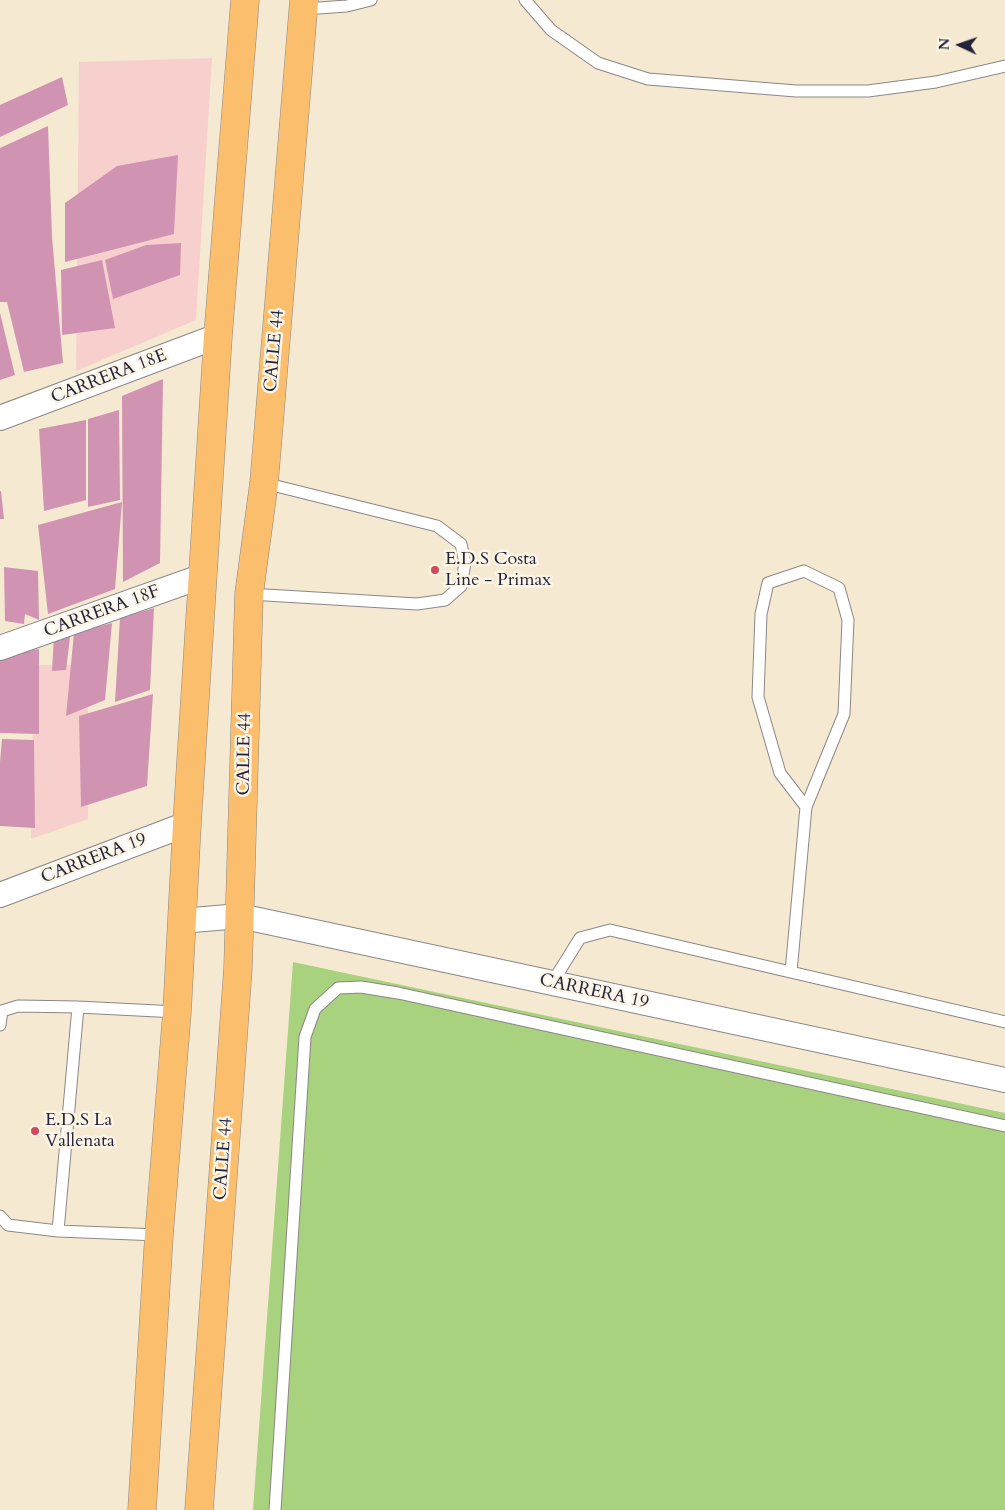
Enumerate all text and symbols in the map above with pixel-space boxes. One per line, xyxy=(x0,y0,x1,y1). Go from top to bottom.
north arrow xyxy=(935,20,985,70)
text: N xyxy=(935,38,954,51)
street label: CALLE 44 xyxy=(261,309,289,393)
street label: CARRERA 18E xyxy=(48,345,170,409)
place label: E.D.S Costa Line - Primax xyxy=(445,549,551,592)
marker: E.D.S Costa Line - Primax xyxy=(429,564,441,576)
street label: CARRERA 18F xyxy=(41,581,163,643)
street label: CALLE 44 xyxy=(233,712,257,796)
street label: CARRERA 19 xyxy=(38,829,150,889)
street label: CARRERA 19 xyxy=(537,970,651,1014)
place label: E.D.S La Vallenata xyxy=(45,1110,115,1152)
street label: CALLE 44 xyxy=(210,1117,238,1201)
marker: E.D.S La Vallenata xyxy=(29,1125,41,1137)

